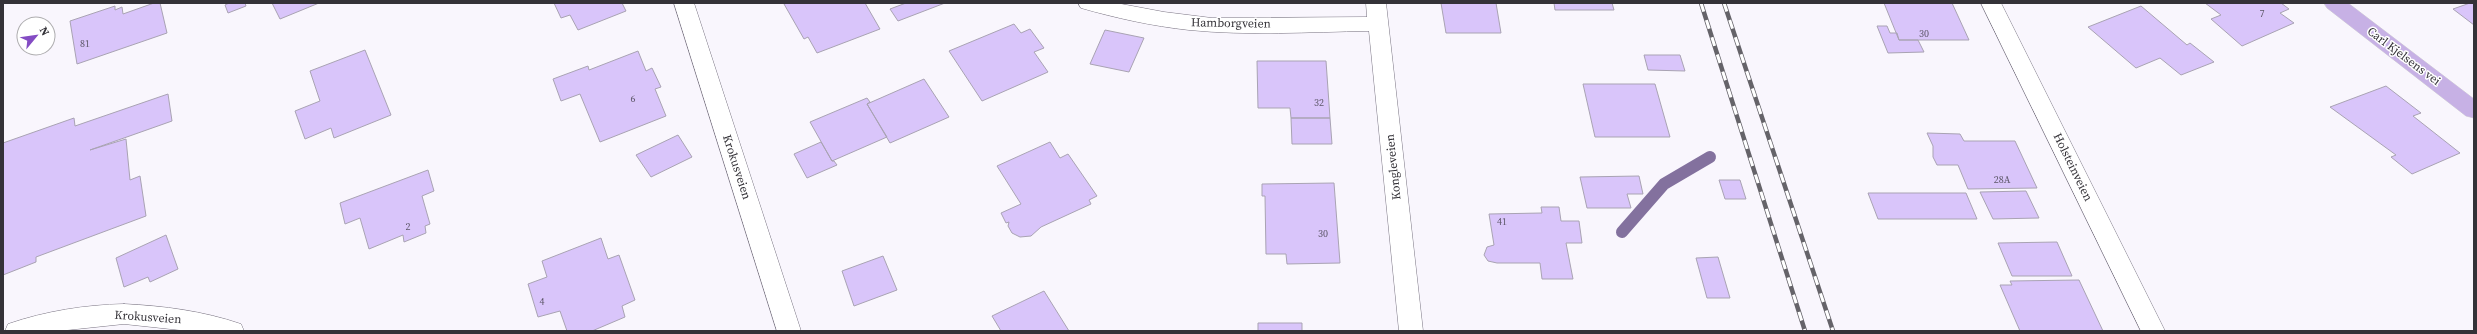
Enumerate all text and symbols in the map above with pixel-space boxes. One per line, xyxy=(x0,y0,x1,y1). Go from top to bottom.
house number: 7 xyxy=(2260,7,2265,20)
street label: Hamborgveien xyxy=(1191,14,1271,32)
north arrow xyxy=(16,16,56,56)
street label: Carl Kjelsens vei xyxy=(2364,23,2444,89)
text: N xyxy=(36,24,53,39)
house number: 30 xyxy=(1919,27,1929,40)
house number: 81 xyxy=(80,37,90,50)
house number: 6 xyxy=(631,92,636,105)
house number: 32 xyxy=(1314,96,1324,109)
street label: Holsteinveien xyxy=(2050,130,2096,204)
street label: Krokusveien xyxy=(719,133,755,201)
street label: Kongleveien xyxy=(1382,133,1404,201)
house number: 28A xyxy=(1994,173,2011,186)
house number: 41 xyxy=(1497,215,1507,228)
house number: 2 xyxy=(406,220,411,233)
house number: 30 xyxy=(1318,227,1328,240)
house number: 4 xyxy=(540,295,545,308)
street label: Krokusveien xyxy=(114,307,182,327)

